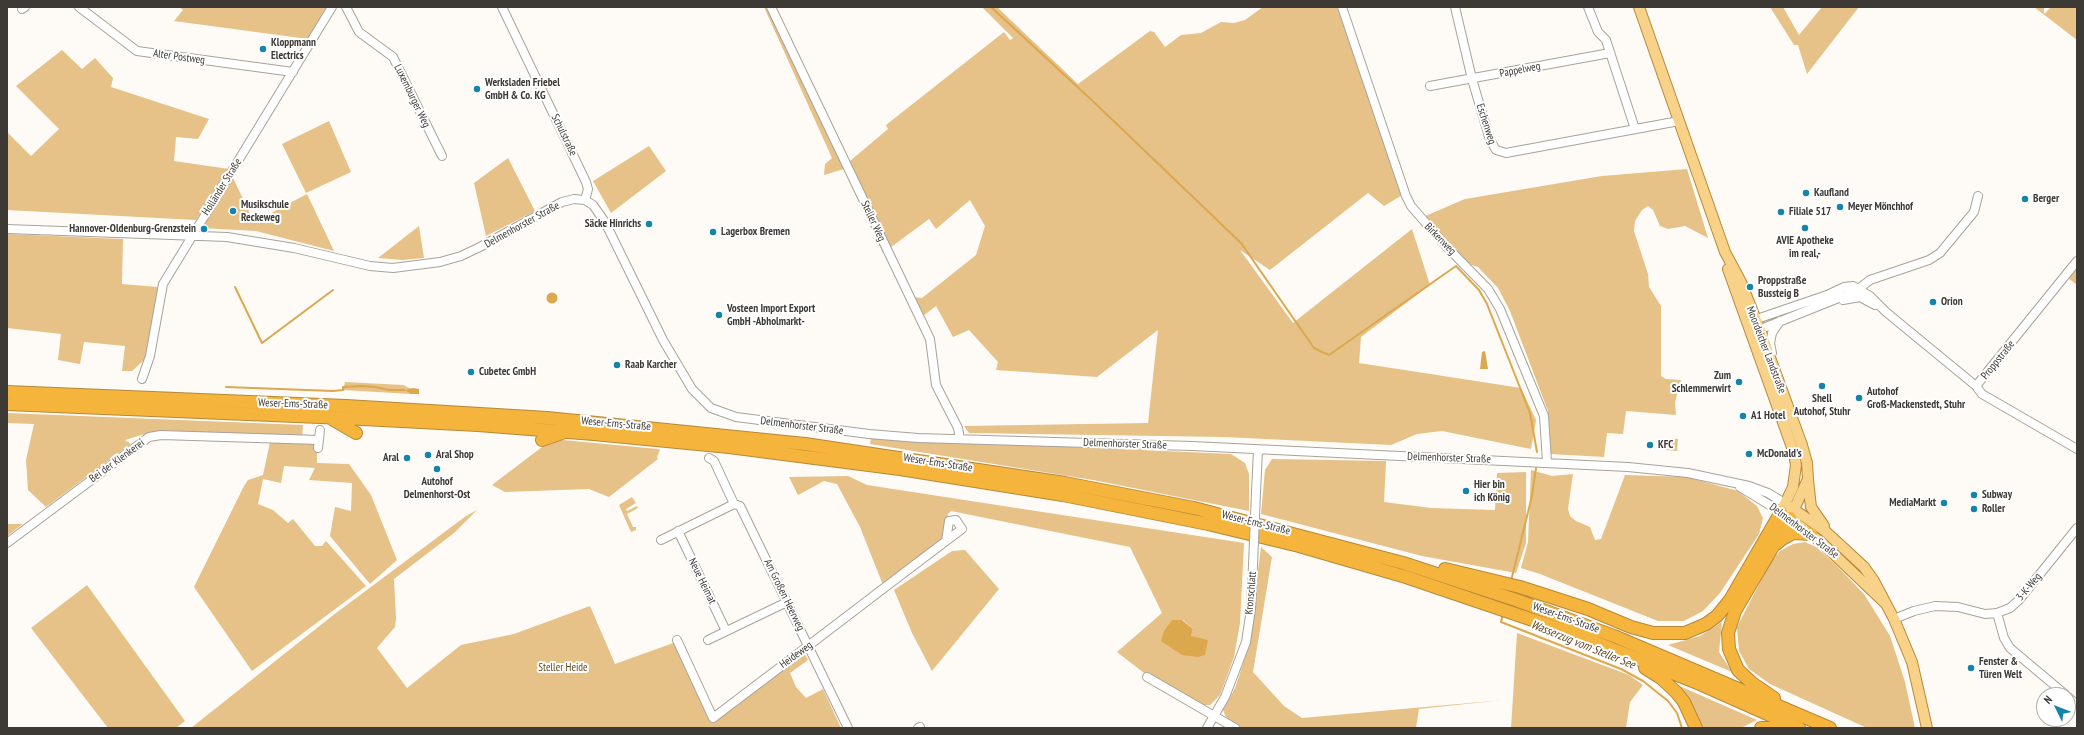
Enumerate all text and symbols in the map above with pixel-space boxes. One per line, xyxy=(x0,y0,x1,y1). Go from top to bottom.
place label: Kloppmann Electrics xyxy=(271,36,316,62)
marker: Kloppmann Electrics xyxy=(258,44,268,54)
street label: Alter Postweg xyxy=(152,47,206,67)
street label: Pappelweg xyxy=(1498,60,1542,80)
street label: Luxemburger Weg xyxy=(391,62,433,130)
place label: Werksladen Friebel GmbH & Co. KG xyxy=(485,76,560,102)
marker: Werksladen Friebel GmbH & Co. KG xyxy=(472,84,482,94)
street label: Eschenweg xyxy=(1473,102,1499,146)
street label: Schulstraße xyxy=(548,112,580,158)
street label: Holländer Straße xyxy=(199,156,245,218)
place label: Kaufland xyxy=(1814,186,1849,200)
marker: Kaufland xyxy=(1801,188,1811,198)
place label: Berger xyxy=(2033,192,2059,206)
marker: Berger xyxy=(2020,194,2030,204)
place label: Musikschule Reckeweg xyxy=(241,198,289,224)
street label: Delmenhorster Straße xyxy=(482,199,562,251)
street label: Steller Weg xyxy=(858,199,888,243)
place label: Meyer Mönchhof xyxy=(1848,200,1913,214)
marker: Meyer Mönchhof xyxy=(1835,202,1845,212)
place label: Filiale 517 xyxy=(1789,205,1831,219)
marker: Musikschule Reckeweg xyxy=(228,206,238,216)
marker: Filiale 517 xyxy=(1776,207,1786,217)
place label: Säcke Hinrichs xyxy=(585,217,641,231)
marker: Säcke Hinrichs xyxy=(644,219,654,229)
street label: Birkenweg xyxy=(1421,220,1459,258)
place label: Hannover-Oldenburg-Grenzstein xyxy=(69,222,196,236)
marker: AVIE Apotheke im real,- xyxy=(1800,223,1810,233)
marker: Hannover-Oldenburg-Grenzstein xyxy=(199,224,209,234)
place label: Lagerbox Bremen xyxy=(721,225,790,239)
marker: Lagerbox Bremen xyxy=(708,227,718,237)
place label: AVIE Apotheke im real,- xyxy=(1776,234,1834,260)
place label: Proppstraße Bussteig B xyxy=(1758,274,1806,300)
marker: Proppstraße Bussteig B xyxy=(1745,282,1755,292)
place label: Orion xyxy=(1941,295,1963,309)
marker: Orion xyxy=(1928,297,1938,307)
place label: Vosteen Import Export GmbH -Abholmarkt- xyxy=(727,302,815,328)
street label: Moordeicher Landstraße xyxy=(1743,305,1789,395)
marker: Vosteen Import Export GmbH -Abholmarkt- xyxy=(714,310,724,320)
street label: Proppstraße xyxy=(1978,338,2018,382)
place label: Raab Karcher xyxy=(625,358,677,372)
marker: Raab Karcher xyxy=(612,360,622,370)
place label: Cubetec GmbH xyxy=(479,365,536,379)
marker: Cubetec GmbH xyxy=(466,367,476,377)
place label: Zum Schlemmerwirt xyxy=(1672,369,1731,395)
marker: Zum Schlemmerwirt xyxy=(1734,377,1744,387)
marker: Shell Autohof, Stuhr xyxy=(1817,381,1827,391)
place label: Autohof Groß-Mackenstedt, Stuhr xyxy=(1867,385,1965,411)
place label: Shell Autohof, Stuhr xyxy=(1794,392,1850,418)
marker: Autohof Groß-Mackenstedt, Stuhr xyxy=(1854,393,1864,403)
street label: Weser-Ems-Straße xyxy=(258,396,328,412)
place label: A1 Hotel xyxy=(1751,409,1785,423)
marker: A1 Hotel xyxy=(1738,411,1748,421)
street label: Weser-Ems-Straße xyxy=(581,414,651,434)
street label: Delmenhorster Straße xyxy=(760,414,844,438)
street label: Delmenhorster Straße xyxy=(1083,436,1167,452)
street label: Bei der Klenkerei xyxy=(87,437,147,485)
place label: KFC xyxy=(1658,438,1673,452)
marker: KFC xyxy=(1645,440,1655,450)
place label: McDonald's xyxy=(1757,447,1802,461)
place label: Aral Shop xyxy=(436,448,474,462)
marker: McDonald's xyxy=(1744,449,1754,459)
marker: Aral Shop xyxy=(423,450,433,460)
street label: Delmenhorster Straße xyxy=(1407,450,1491,466)
place label: Aral xyxy=(383,451,399,465)
street label: Weser-Ems-Straße xyxy=(902,451,974,475)
marker: Aral xyxy=(402,453,412,463)
marker: Autohof Delmenhorst-Ost xyxy=(432,464,442,474)
place label: Autohof Delmenhorst-Ost xyxy=(404,475,470,501)
place label: Hier bin ich König xyxy=(1474,478,1510,504)
marker: Hier bin ich König xyxy=(1461,486,1471,496)
place label: Subway xyxy=(1982,488,2012,502)
marker: Subway xyxy=(1969,490,1979,500)
place label: MediaMarkt xyxy=(1889,496,1936,510)
marker: MediaMarkt xyxy=(1939,498,1949,508)
street label: Delmenhorster Straße xyxy=(1767,501,1841,561)
place label: Roller xyxy=(1982,502,2005,516)
marker: Roller xyxy=(1969,504,1979,514)
street label: Weser-Ems-Straße xyxy=(1221,508,1291,538)
street label: Neue Heimat xyxy=(685,556,719,606)
street label: Am Großen Heerweg xyxy=(761,557,807,633)
street label: 3-K-Weg xyxy=(2014,570,2044,604)
street label: Kronschlatt xyxy=(1243,571,1259,615)
street label: Weser-Ems-Straße xyxy=(1531,600,1601,636)
water label: Wasserzug vom Steller See xyxy=(1529,618,1637,672)
street label: Heideweg xyxy=(777,639,815,671)
place label: Fenster & Türen Welt xyxy=(1979,655,2022,681)
park label: Steller Heide xyxy=(538,661,588,675)
marker: Fenster & Türen Welt xyxy=(1966,663,1976,673)
north arrow xyxy=(2036,687,2076,727)
text: N xyxy=(2041,693,2055,706)

